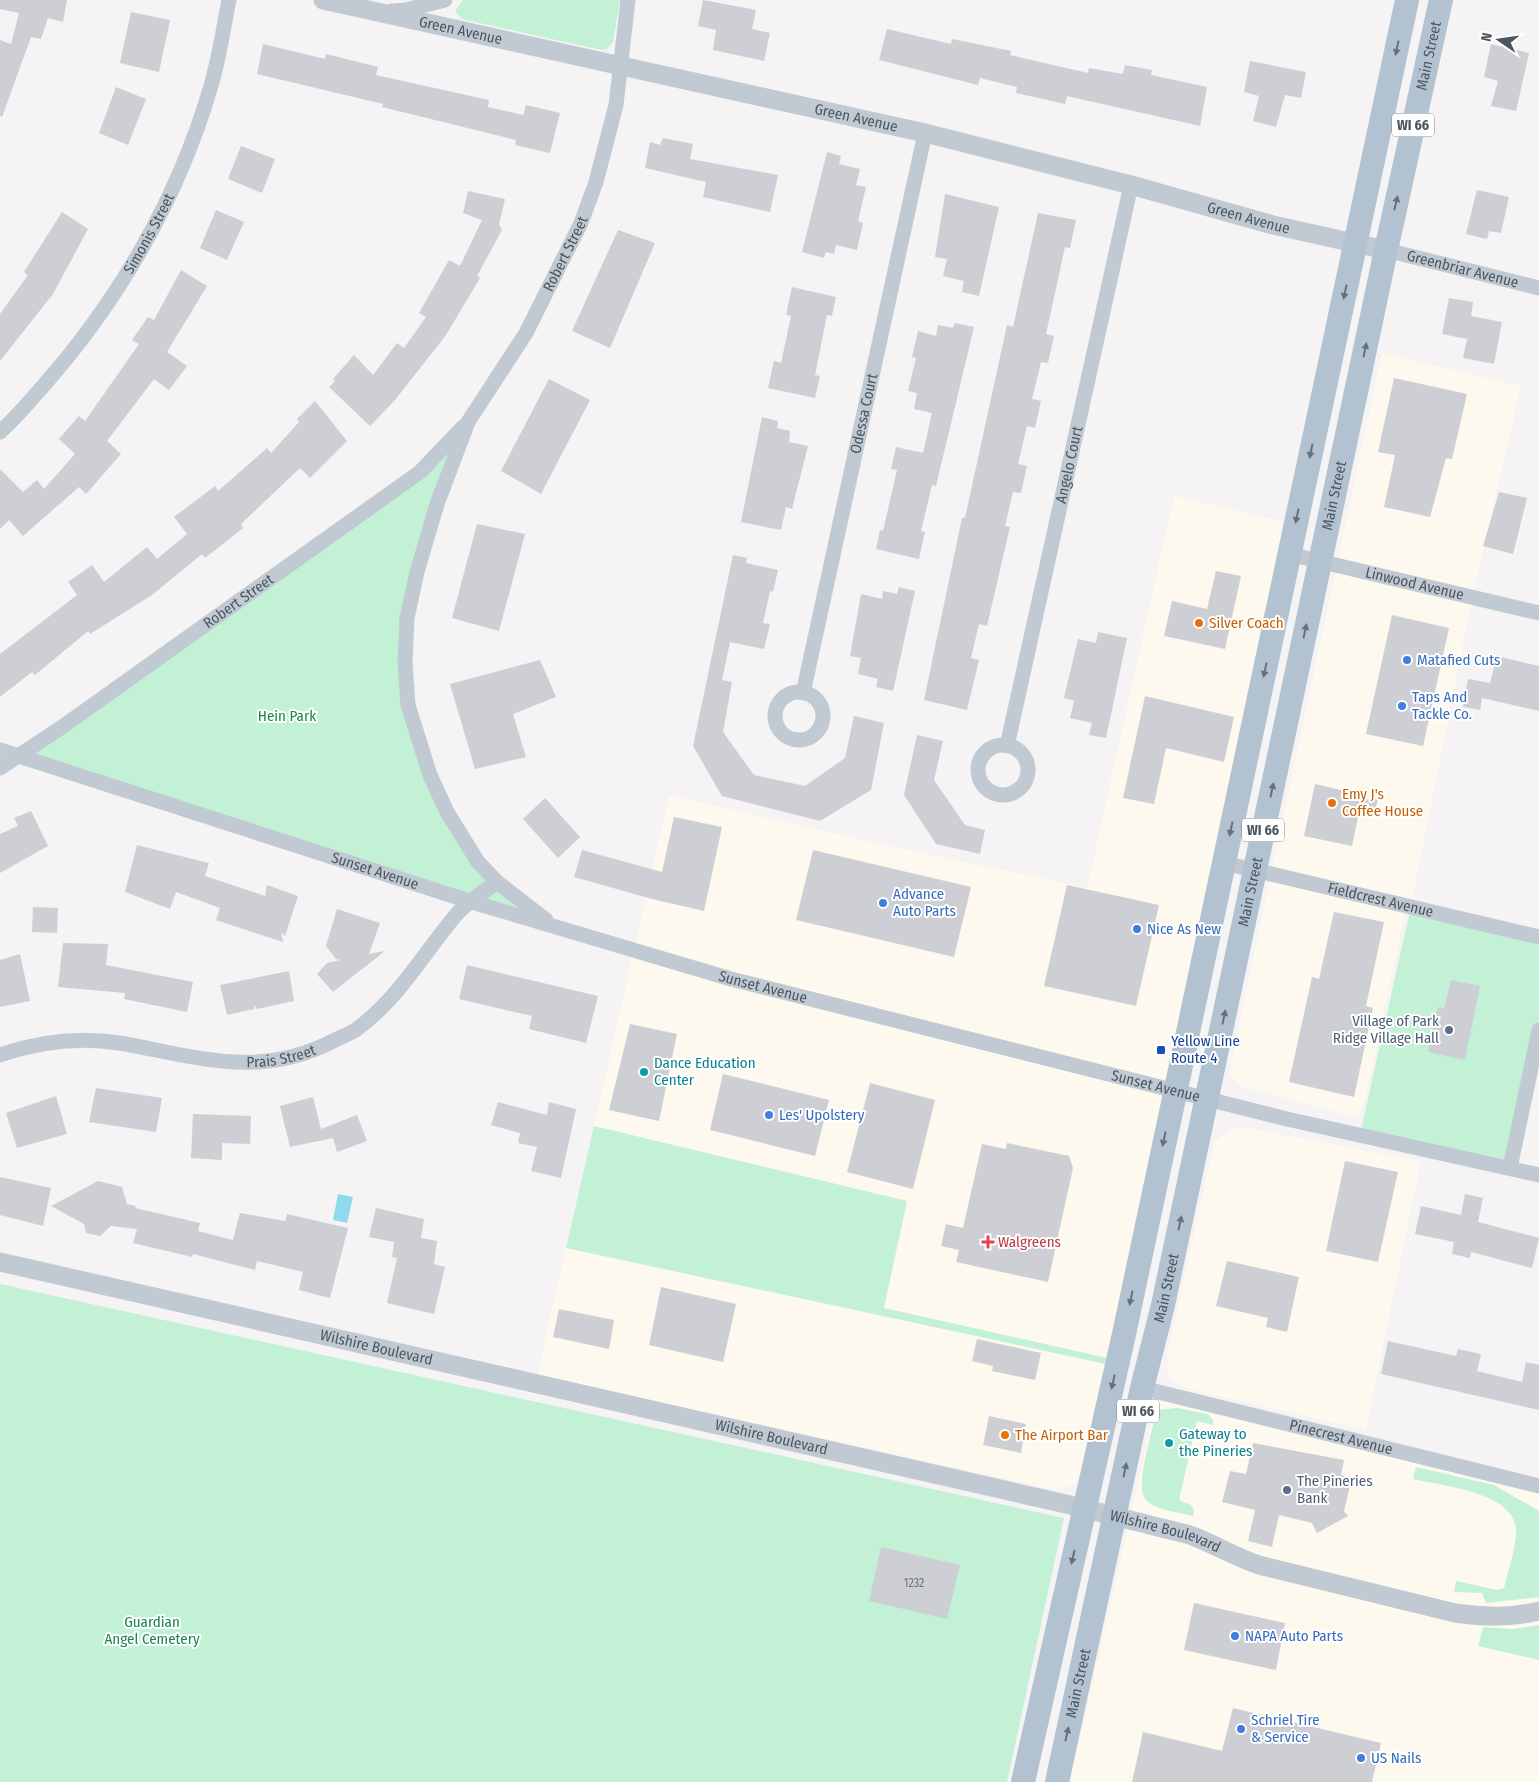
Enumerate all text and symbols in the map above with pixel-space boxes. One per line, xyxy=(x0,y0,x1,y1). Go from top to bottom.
street label: Green Avenue xyxy=(417,12,504,48)
north arrow xyxy=(1474,15,1524,65)
street label: Main Street xyxy=(1412,19,1445,92)
text: N xyxy=(1478,31,1496,43)
one-way arrow xyxy=(1393,40,1401,55)
street label: Green Avenue xyxy=(813,100,900,136)
road number: WI 66 xyxy=(1392,114,1434,136)
street label: Simonis Street xyxy=(120,190,178,277)
one-way arrow xyxy=(1392,195,1400,210)
street label: Green Avenue xyxy=(1205,198,1291,237)
street label: Robert Street xyxy=(539,214,592,295)
street label: Greenbriar Avenue xyxy=(1405,247,1520,292)
one-way arrow xyxy=(1341,285,1349,301)
one-way arrow xyxy=(1361,342,1369,358)
street label: Odessa Court xyxy=(846,372,881,455)
street label: Angelo Court xyxy=(1052,424,1086,505)
one-way arrow xyxy=(1307,444,1315,459)
street label: Main Street xyxy=(1318,459,1350,532)
one-way arrow xyxy=(1293,508,1301,524)
street label: Linwood Avenue xyxy=(1364,563,1466,604)
street label: Robert Street xyxy=(200,570,277,632)
place label: Silver Coach xyxy=(1209,614,1284,632)
marker: Silver Coach xyxy=(1193,617,1205,629)
one-way arrow xyxy=(1301,623,1309,638)
place label: Matafied Cuts xyxy=(1417,651,1501,669)
marker: Matafied Cuts xyxy=(1401,654,1413,666)
one-way arrow xyxy=(1261,663,1269,678)
place label: Taps And Tackle Co. xyxy=(1412,688,1472,723)
marker: Taps And Tackle Co. xyxy=(1396,700,1408,712)
park label: Hein Park xyxy=(258,707,316,725)
one-way arrow xyxy=(1268,782,1276,797)
place label: Emy J's Coffee House xyxy=(1342,785,1423,820)
marker: Emy J's Coffee House xyxy=(1326,797,1338,809)
road number: WI 66 xyxy=(1242,818,1284,842)
one-way arrow xyxy=(1227,822,1235,837)
street label: Sunset Avenue xyxy=(329,848,421,893)
street label: Main Street xyxy=(1234,856,1266,928)
street label: Fieldcrest Avenue xyxy=(1326,879,1435,921)
place label: Advance Auto Parts xyxy=(893,885,956,920)
marker: Advance Auto Parts xyxy=(877,897,889,909)
place label: Nice As New xyxy=(1147,920,1221,938)
marker: Nice As New xyxy=(1131,923,1143,935)
street label: Sunset Avenue xyxy=(717,967,809,1007)
one-way arrow xyxy=(1220,1009,1228,1025)
place label: Village of Park Ridge Village Hall xyxy=(1333,1012,1439,1047)
marker: Village of Park Ridge Village Hall xyxy=(1443,1024,1455,1036)
place label: Yellow Line Route 4 xyxy=(1171,1032,1240,1067)
street label: Prais Street xyxy=(246,1041,318,1071)
marker: Yellow Line Route 4 xyxy=(1155,1044,1167,1056)
place label: Dance Education Center xyxy=(654,1054,756,1089)
marker: Dance Education Center xyxy=(638,1066,650,1078)
street label: Sunset Avenue xyxy=(1110,1066,1202,1106)
place label: Les' Upolstery xyxy=(779,1106,865,1124)
marker: Les' Upolstery xyxy=(763,1109,775,1121)
one-way arrow xyxy=(1160,1131,1168,1147)
one-way arrow xyxy=(1177,1214,1185,1230)
place label: Walgreens xyxy=(998,1233,1061,1251)
marker: Walgreens xyxy=(982,1236,994,1248)
street label: Main Street xyxy=(1150,1252,1183,1324)
one-way arrow xyxy=(1127,1291,1135,1306)
street label: Wilshire Boulevard xyxy=(318,1326,434,1369)
one-way arrow xyxy=(1109,1374,1117,1389)
road number: WI 66 xyxy=(1117,1400,1159,1422)
street label: Wilshire Boulevard xyxy=(713,1416,829,1459)
street label: Pinecrest Avenue xyxy=(1288,1416,1394,1459)
place label: Gateway to the Pineries xyxy=(1179,1425,1253,1460)
place label: The Airport Bar xyxy=(1015,1426,1109,1444)
marker: The Airport Bar xyxy=(999,1429,1011,1441)
marker: Gateway to the Pineries xyxy=(1163,1437,1175,1449)
one-way arrow xyxy=(1122,1461,1130,1477)
place label: The Pineries Bank xyxy=(1297,1472,1373,1507)
marker: The Pineries Bank xyxy=(1281,1484,1293,1496)
street label: Wilshire Boulevard xyxy=(1108,1506,1224,1556)
one-way arrow xyxy=(1069,1549,1077,1564)
house number: 1232 xyxy=(904,1576,924,1590)
park label: Guardian Angel Cemetery xyxy=(104,1613,200,1648)
place label: NAPA Auto Parts xyxy=(1245,1627,1343,1645)
marker: NAPA Auto Parts xyxy=(1229,1630,1241,1642)
street label: Main Street xyxy=(1062,1647,1095,1719)
place label: Schriel Tire & Service xyxy=(1251,1711,1320,1746)
marker: Schriel Tire & Service xyxy=(1235,1723,1247,1735)
one-way arrow xyxy=(1063,1727,1071,1742)
place label: US Nails xyxy=(1371,1749,1421,1767)
marker: US Nails xyxy=(1355,1752,1367,1764)

